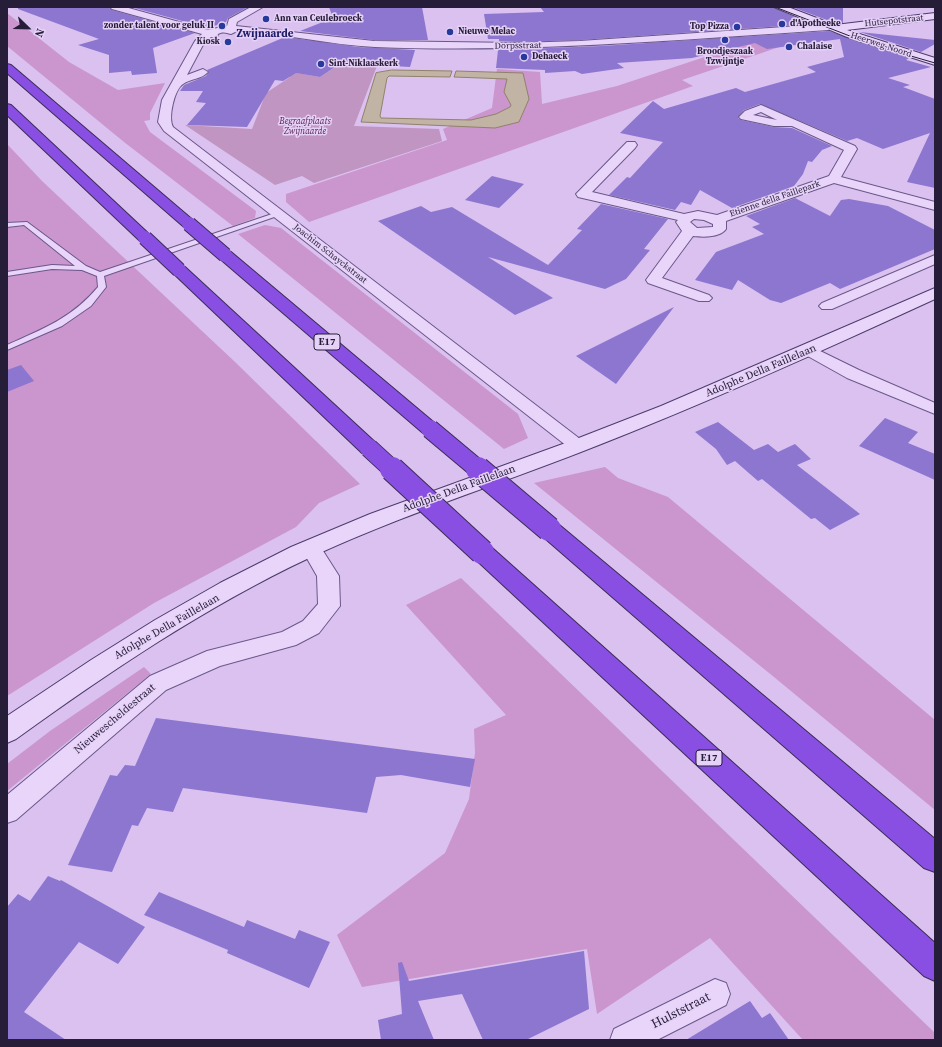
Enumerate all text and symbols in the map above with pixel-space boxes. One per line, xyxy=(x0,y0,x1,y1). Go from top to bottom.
north arrow xyxy=(8,8,48,48)
street label: Hutsepotstraat xyxy=(864,13,924,29)
marker: Ann van Ceulebroeck xyxy=(261,14,271,24)
place label: Ann van Ceulebroeck xyxy=(274,14,362,24)
marker: d'Apotheeke xyxy=(777,19,787,29)
place label: d'Apotheeke xyxy=(790,19,841,29)
place label: zonder talent voor geluk II xyxy=(104,21,214,31)
marker: zonder talent voor geluk II xyxy=(217,21,227,31)
place label: Top Pizza xyxy=(690,22,729,32)
marker: Top Pizza xyxy=(732,22,742,32)
text: N xyxy=(31,26,48,39)
district label: Zwijnaarde xyxy=(236,27,294,41)
marker: Nieuwe Melac xyxy=(445,27,455,37)
place label: Nieuwe Melac xyxy=(458,27,515,37)
street label: Heerweg-Noord xyxy=(849,30,913,60)
marker: Broodjeszaak Tzwijntje xyxy=(720,35,730,45)
place label: Kiosk xyxy=(196,37,220,47)
marker: Kiosk xyxy=(223,37,233,47)
street label: Dorpsstraat xyxy=(494,40,542,52)
marker: Chalaise xyxy=(784,42,794,52)
place label: Chalaise xyxy=(797,42,832,52)
place label: Broodjeszaak Tzwijntje xyxy=(697,47,753,68)
marker: Dehaeck xyxy=(519,52,529,62)
place label: Dehaeck xyxy=(532,52,568,62)
marker: Sint-Niklaaskerk xyxy=(316,59,326,69)
place label: Sint-Niklaaskerk xyxy=(329,59,398,69)
park label: Begraafplaats Zwijnaarde xyxy=(279,117,331,138)
street label: Etienne della Faillepark xyxy=(728,178,822,220)
street label: Joachim Schayckstraat xyxy=(291,222,369,286)
road number: E17 xyxy=(314,334,340,350)
street label: Adolphe Della Faillelaan xyxy=(704,342,818,400)
street label: Adolphe Della Faillelaan xyxy=(401,462,517,516)
street label: Adolphe Della Faillelaan xyxy=(112,591,222,663)
street label: Nieuwescheldestraat xyxy=(72,681,158,757)
road number: E17 xyxy=(696,750,722,766)
street label: Hulststraat xyxy=(649,990,713,1032)

